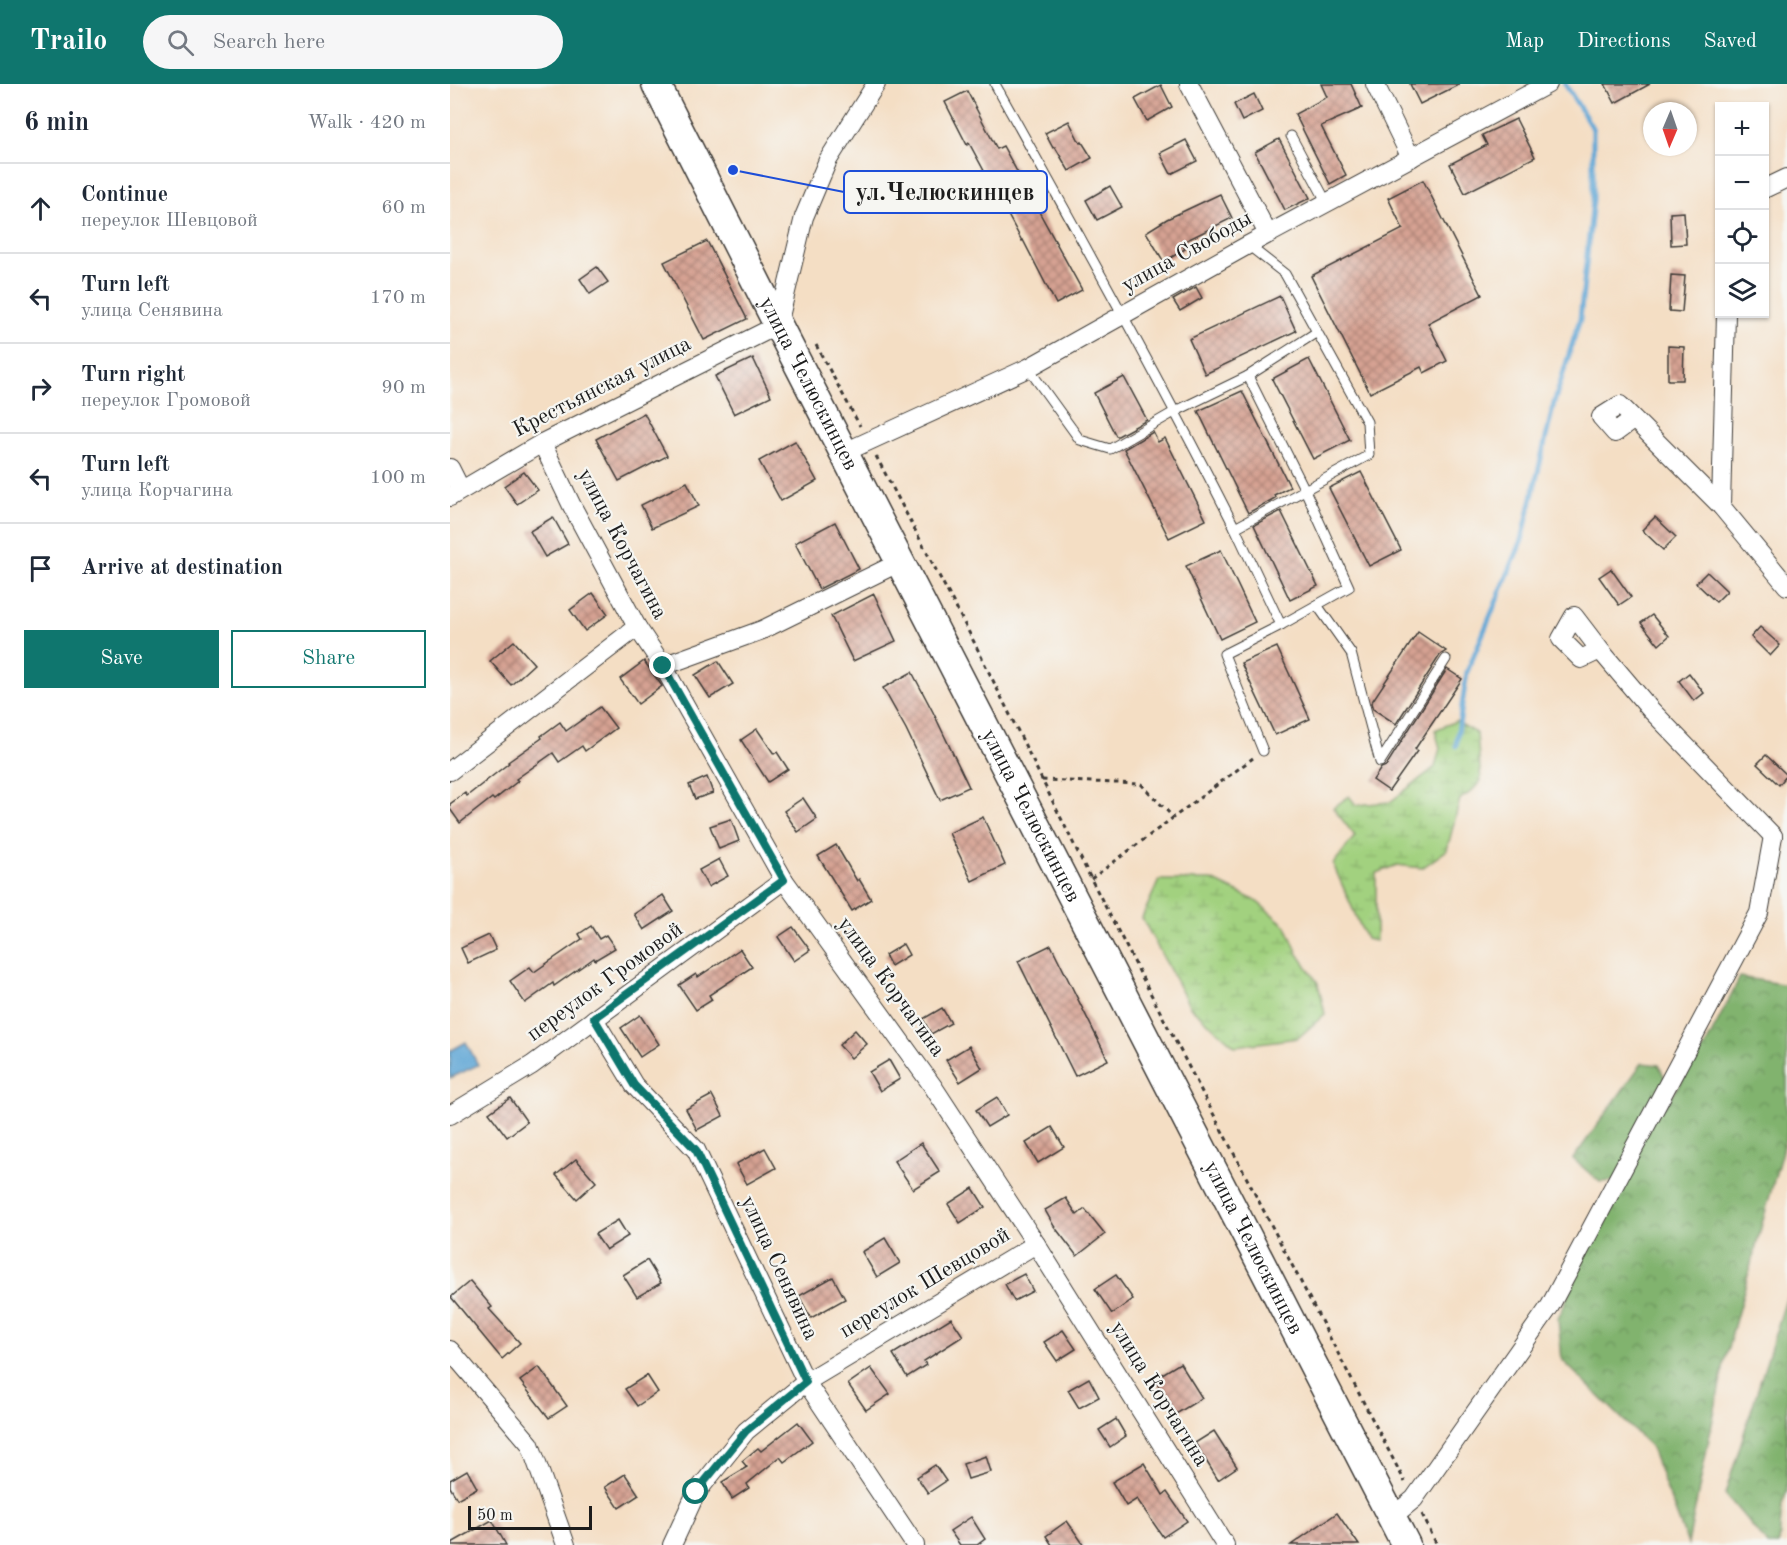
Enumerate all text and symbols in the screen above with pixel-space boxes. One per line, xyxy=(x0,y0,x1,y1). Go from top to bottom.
search box xyxy=(143,15,563,69)
icon: search xyxy=(164,26,197,59)
text: Trailo xyxy=(30,28,107,56)
text: Search here xyxy=(212,31,325,53)
text: Map xyxy=(1505,31,1544,52)
text: Directions xyxy=(1577,31,1671,52)
text: Saved xyxy=(1704,31,1757,52)
north arrow xyxy=(1643,102,1697,156)
map controls xyxy=(1715,102,1769,318)
button: + xyxy=(1715,102,1769,156)
text: 6 min xyxy=(24,110,89,136)
text: Walk · 420 m xyxy=(307,113,426,133)
button: − xyxy=(1715,156,1769,210)
callout: ул.Челюскинцев xyxy=(844,171,1047,213)
text: ул.Челюскинцев xyxy=(856,182,1034,206)
text: Continue xyxy=(81,184,168,206)
icon: ahead xyxy=(24,192,57,225)
text: 60 m xyxy=(381,198,426,218)
street label: улица Свободы xyxy=(1118,207,1256,297)
button: locate xyxy=(1715,210,1769,264)
text: переулок Шевцовой xyxy=(81,211,258,231)
button: layers xyxy=(1715,264,1769,318)
text: Turn left xyxy=(81,274,170,296)
icon: left xyxy=(24,282,57,315)
text: 170 m xyxy=(370,288,426,308)
street label: улица Челюскинцев xyxy=(755,293,862,474)
text: улица Сенявина xyxy=(81,301,223,321)
street label: Крестьянская улица xyxy=(509,333,695,441)
text: Turn right xyxy=(81,364,185,386)
icon: right xyxy=(24,372,57,405)
text: 90 m xyxy=(381,378,426,398)
text: переулок Громовой xyxy=(81,391,251,411)
text: Turn left xyxy=(81,454,170,476)
icon: left xyxy=(24,462,57,495)
street label: улица Корчагина xyxy=(573,465,671,623)
text: 100 m xyxy=(370,468,426,488)
text: улица Корчагина xyxy=(81,481,233,501)
icon: arrive xyxy=(24,552,57,585)
text: Arrive at destination xyxy=(81,557,283,579)
button: Save xyxy=(24,630,219,688)
button: Share xyxy=(231,630,426,688)
route end xyxy=(649,652,675,678)
street label: улица Челюскинцев xyxy=(977,725,1084,906)
street label: улица Корчагина xyxy=(833,913,949,1061)
street label: переулок Громовой xyxy=(523,918,687,1046)
street label: улица Челюскинцев xyxy=(1199,1158,1307,1338)
street label: улица Сенявина xyxy=(736,1193,822,1344)
street label: переулок Шевцовой xyxy=(836,1223,1014,1343)
street label: улица Корчагина xyxy=(1105,1317,1213,1471)
route start xyxy=(682,1478,708,1504)
scale bar xyxy=(468,1503,592,1530)
text: 50 m xyxy=(477,1508,513,1524)

